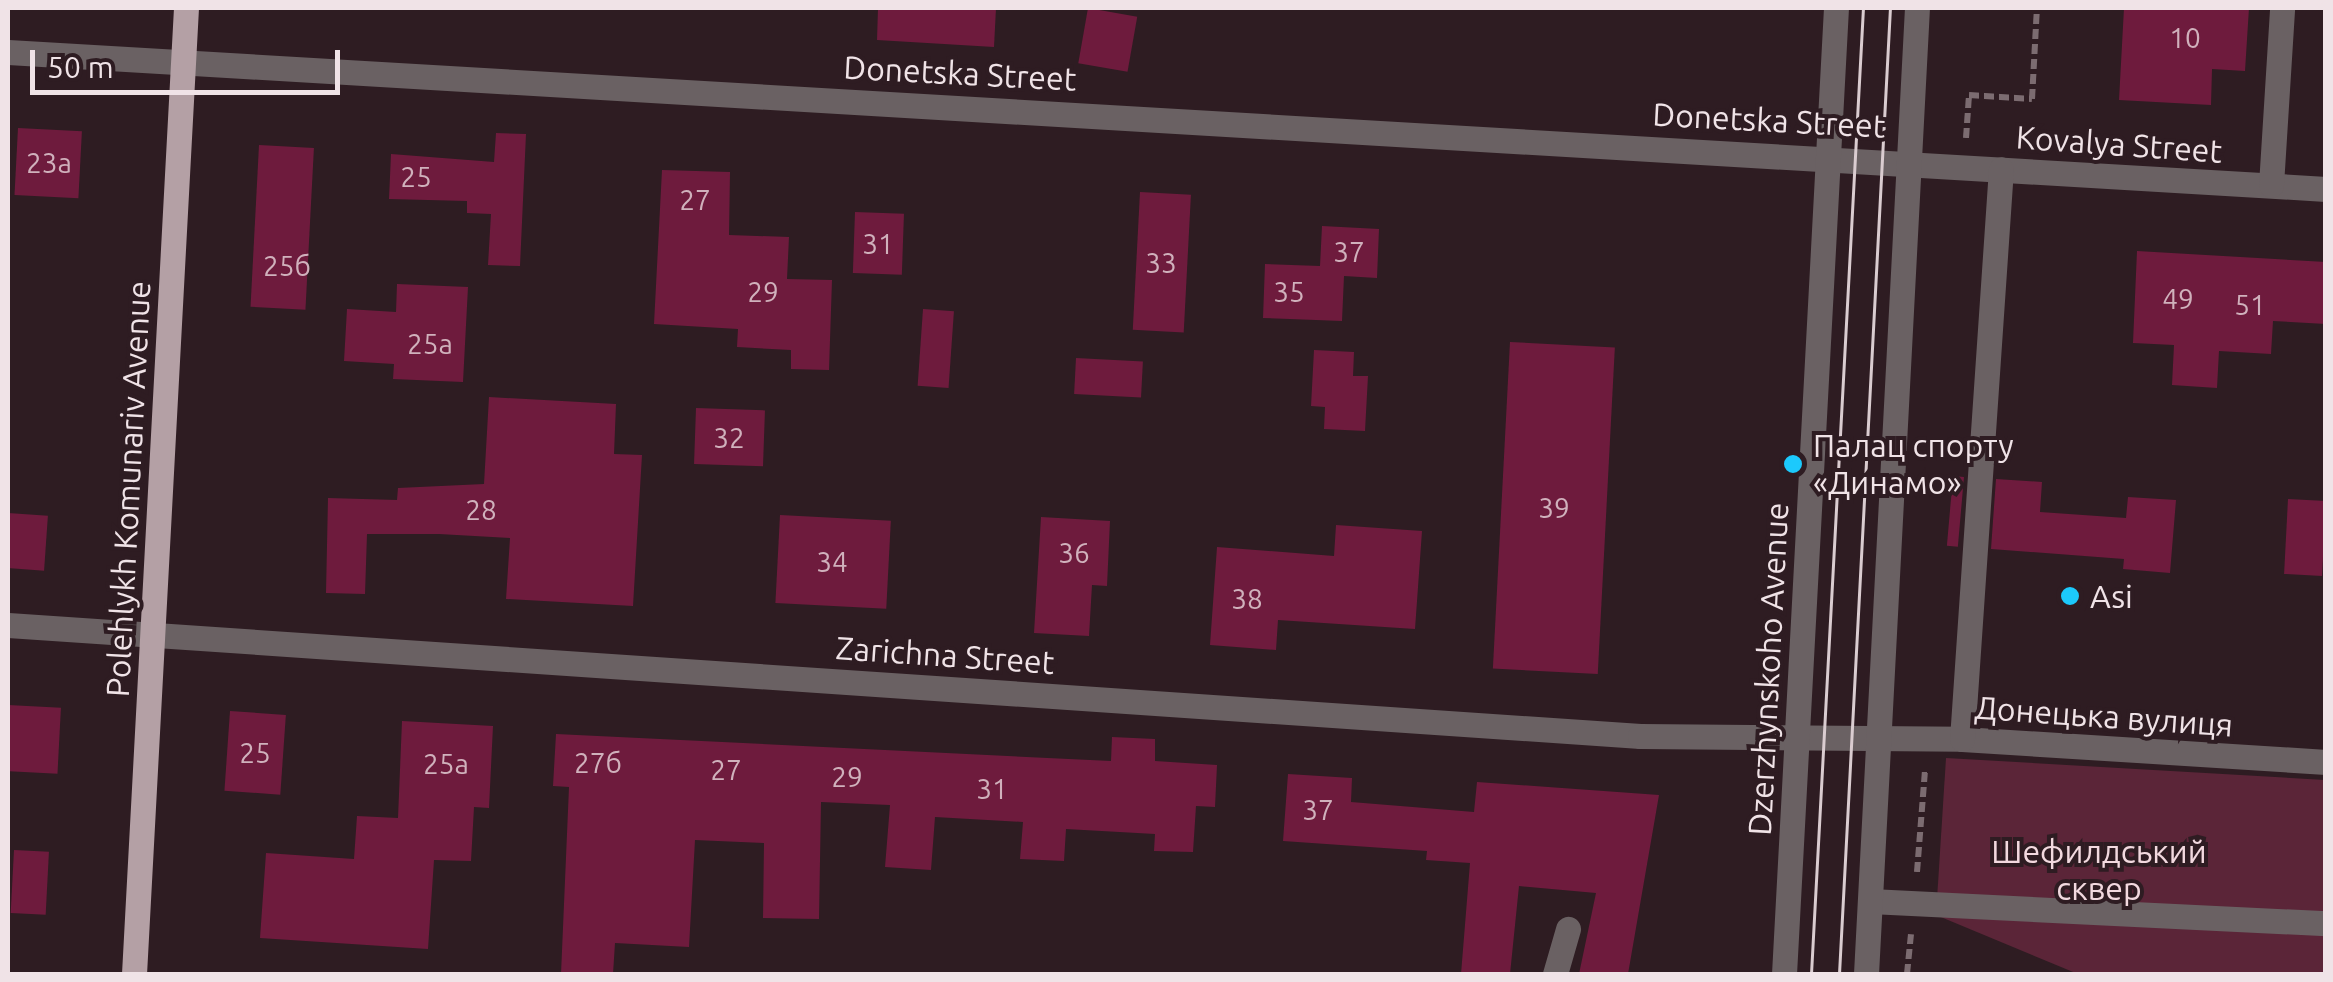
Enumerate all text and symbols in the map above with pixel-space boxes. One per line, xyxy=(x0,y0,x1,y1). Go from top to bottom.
house number: 10 xyxy=(2169,21,2201,55)
scale bar xyxy=(35,30,345,92)
street label: Donetska Street xyxy=(843,48,1077,98)
text: 50 m xyxy=(47,50,114,84)
street label: Donetska Street xyxy=(1652,95,1886,145)
street label: Kovalya Street xyxy=(2015,118,2223,170)
house number: 23а xyxy=(26,146,72,180)
house number: 25 xyxy=(400,160,432,194)
house number: 27 xyxy=(679,183,711,217)
house number: 31 xyxy=(862,227,894,261)
house number: 37 xyxy=(1333,235,1365,269)
house number: 33 xyxy=(1145,246,1177,280)
house number: 25б xyxy=(263,249,311,283)
house number: 29 xyxy=(747,275,779,309)
house number: 35 xyxy=(1273,275,1305,309)
street label: Polehlykh Komunariv Avenue xyxy=(98,280,158,698)
house number: 49 xyxy=(2162,282,2194,316)
house number: 51 xyxy=(2234,288,2266,322)
house number: 25а xyxy=(407,327,453,361)
house number: 32 xyxy=(713,421,745,455)
place label: Палац спорту «Динамо» xyxy=(1813,427,2014,502)
marker: Палац спорту «Динамо» xyxy=(1782,453,1804,475)
house number: 39 xyxy=(1538,491,1570,525)
house number: 28 xyxy=(465,493,497,527)
street label: Dzerzhynskoho Avenue xyxy=(1740,501,1796,837)
house number: 36 xyxy=(1058,536,1090,570)
house number: 34 xyxy=(816,545,848,579)
place label: Asi xyxy=(2090,577,2133,615)
house number: 38 xyxy=(1231,582,1263,616)
marker: Asi xyxy=(2059,585,2081,607)
street label: Zarichna Street xyxy=(834,628,1056,682)
street label: Донецька вулиця xyxy=(1974,688,2234,744)
house number: 25 xyxy=(239,736,271,770)
house number: 27б xyxy=(574,746,622,780)
house number: 25а xyxy=(423,747,469,781)
house number: 27 xyxy=(710,753,742,787)
house number: 29 xyxy=(831,760,863,794)
house number: 31 xyxy=(976,772,1008,806)
house number: 37 xyxy=(1302,793,1334,827)
park label: Шефилдський сквер xyxy=(1991,833,2207,908)

